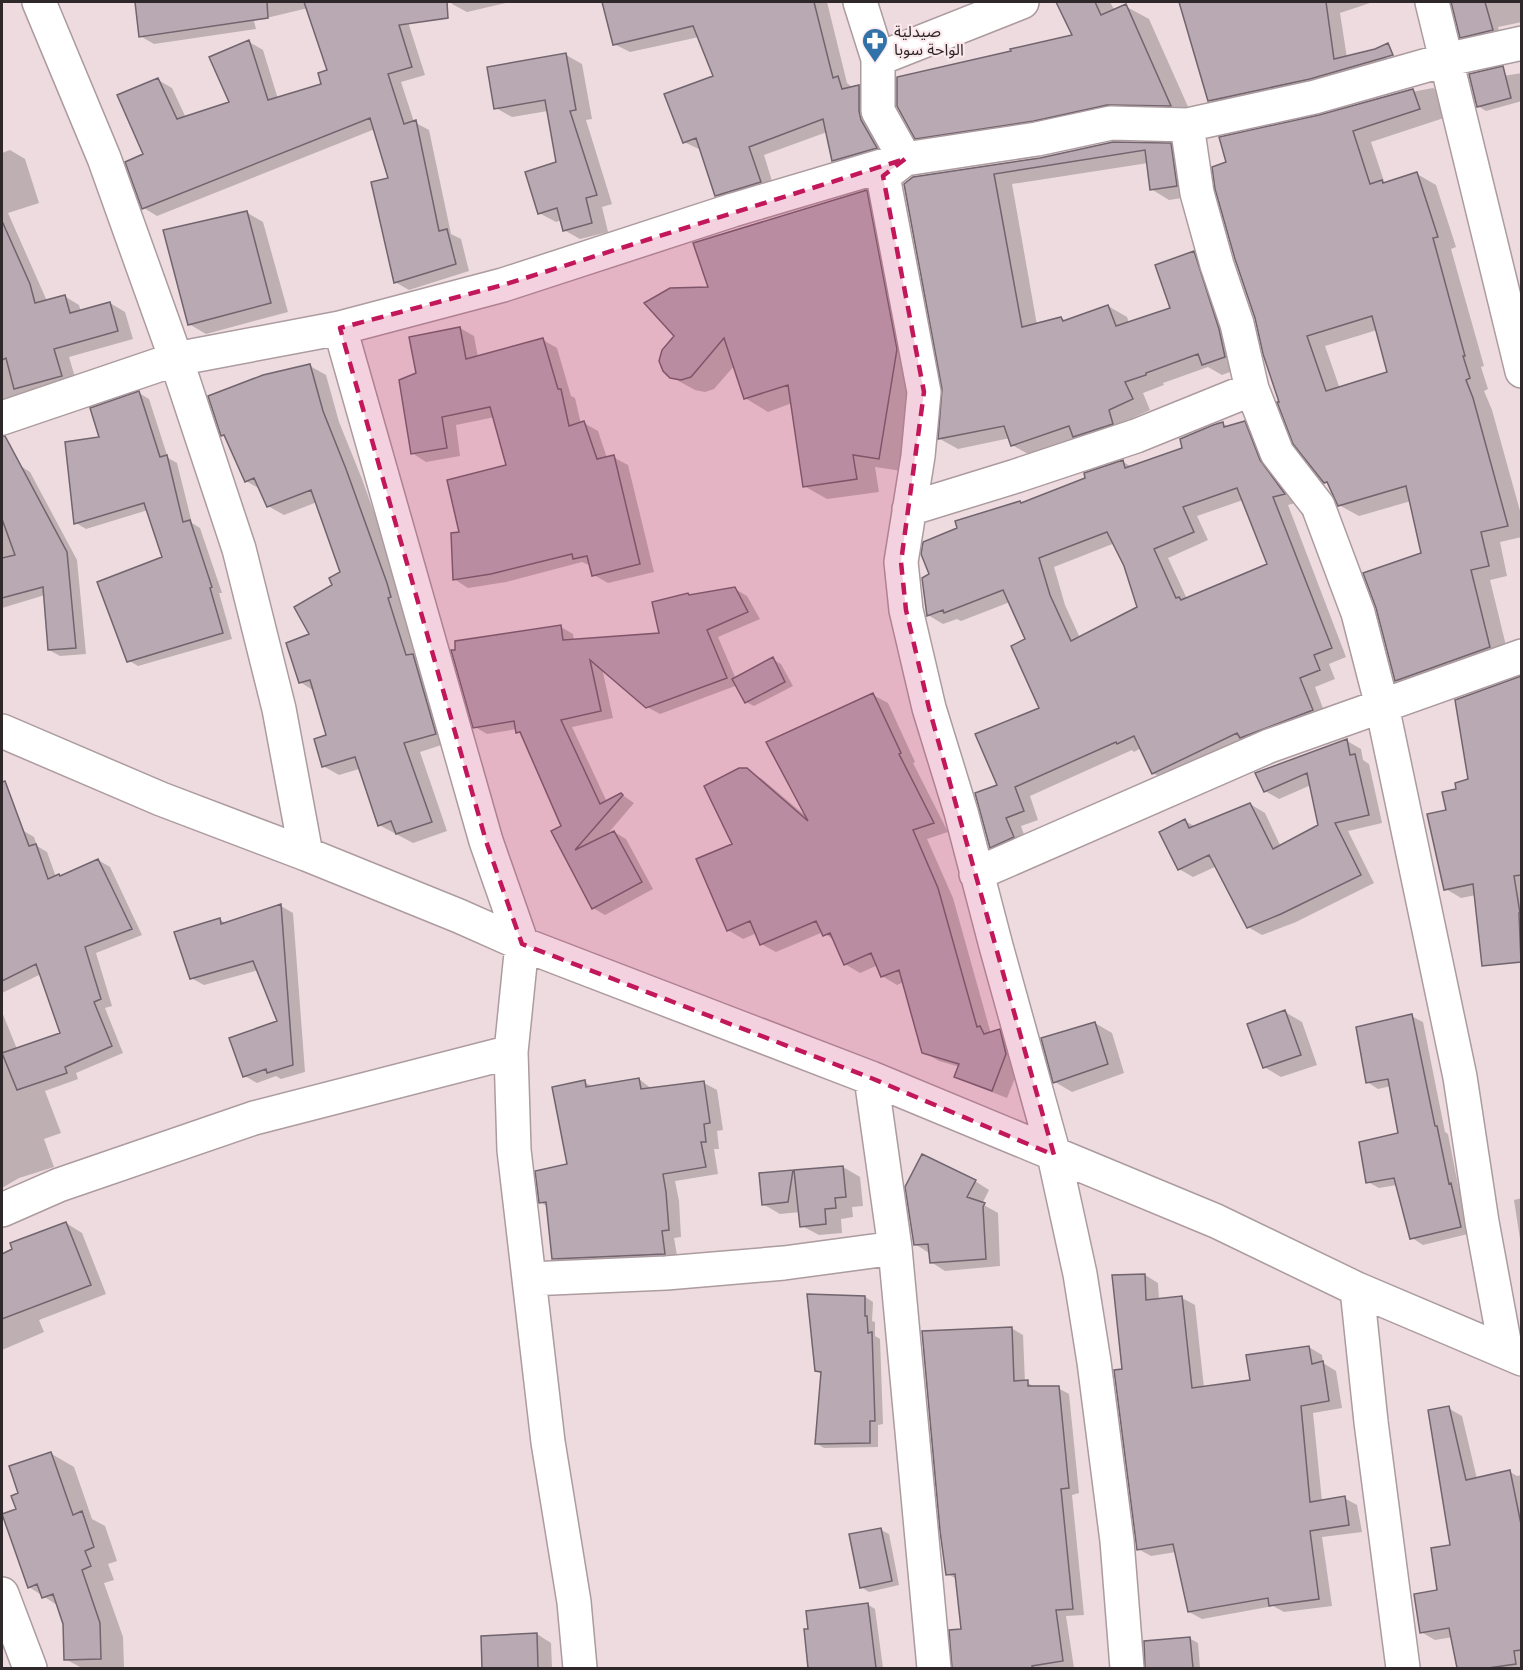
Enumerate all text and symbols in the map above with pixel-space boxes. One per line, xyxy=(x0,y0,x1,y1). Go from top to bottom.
place label: صيدلية الواحة سوبا xyxy=(894,15,964,67)
pharmacy icon: صيدلية الواحة سوبا xyxy=(860,26,890,64)

